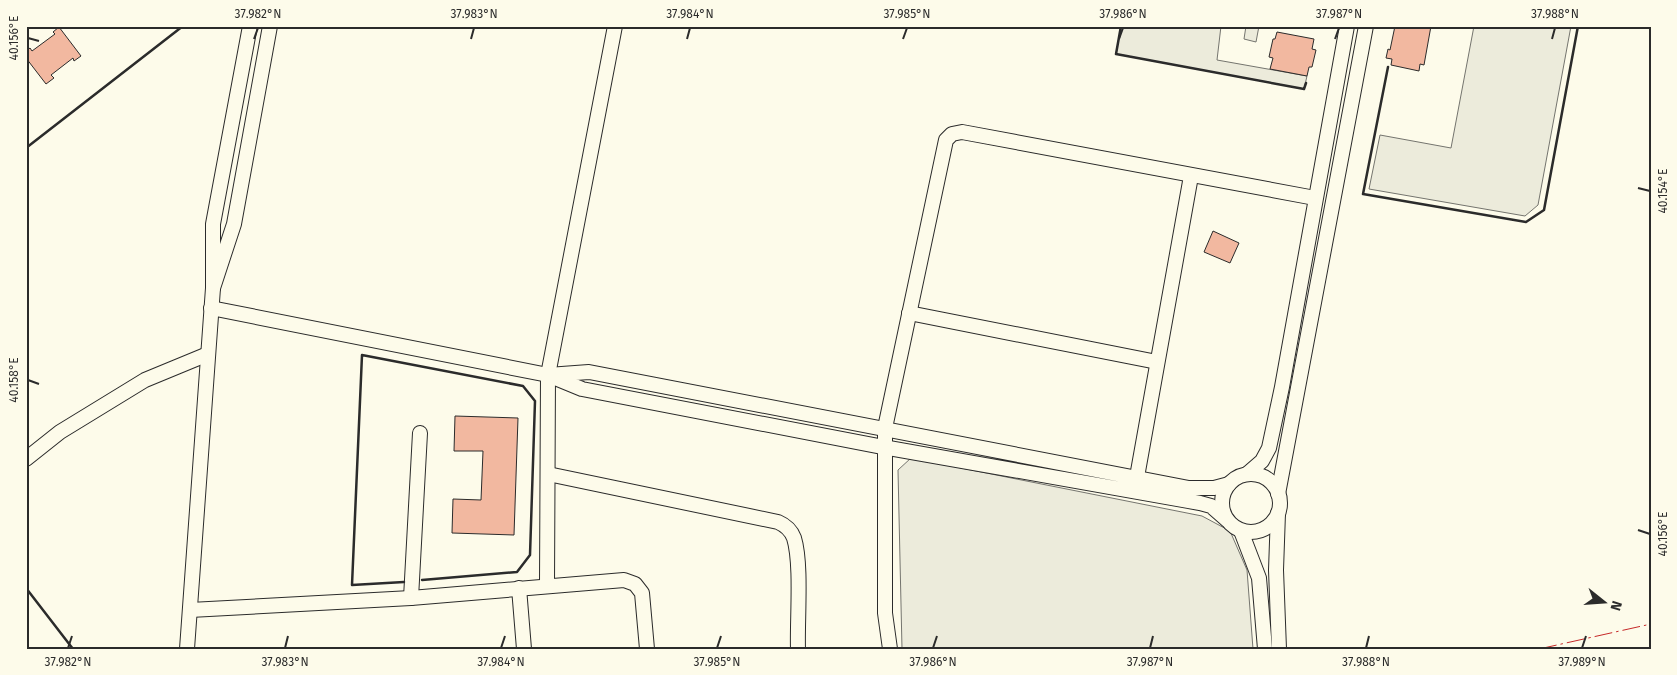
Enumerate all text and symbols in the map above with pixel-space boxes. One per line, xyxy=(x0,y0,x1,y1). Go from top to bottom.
text: 37.982°N xyxy=(234,7,282,21)
text: 37.983°N xyxy=(450,7,498,21)
text: 37.984°N xyxy=(666,7,714,21)
text: 37.985°N xyxy=(883,7,931,21)
text: 37.986°N xyxy=(1099,7,1147,21)
text: 37.987°N xyxy=(1316,7,1362,21)
text: 37.988°N xyxy=(1531,7,1579,21)
text: 40.156°E xyxy=(7,16,21,60)
text: 40.154°E xyxy=(1656,168,1670,214)
text: 40.158°E xyxy=(7,357,21,403)
text: 40.156°E xyxy=(1656,512,1670,556)
north arrow xyxy=(1580,578,1630,628)
text: N xyxy=(1606,599,1625,613)
text: 37.982°N xyxy=(44,655,92,669)
text: 37.983°N xyxy=(261,655,309,669)
text: 37.984°N xyxy=(477,655,525,669)
text: 37.985°N xyxy=(693,655,741,669)
text: 37.986°N xyxy=(909,655,957,669)
text: 37.987°N xyxy=(1127,655,1173,669)
text: 37.988°N xyxy=(1342,655,1390,669)
text: 37.989°N xyxy=(1558,655,1606,669)

